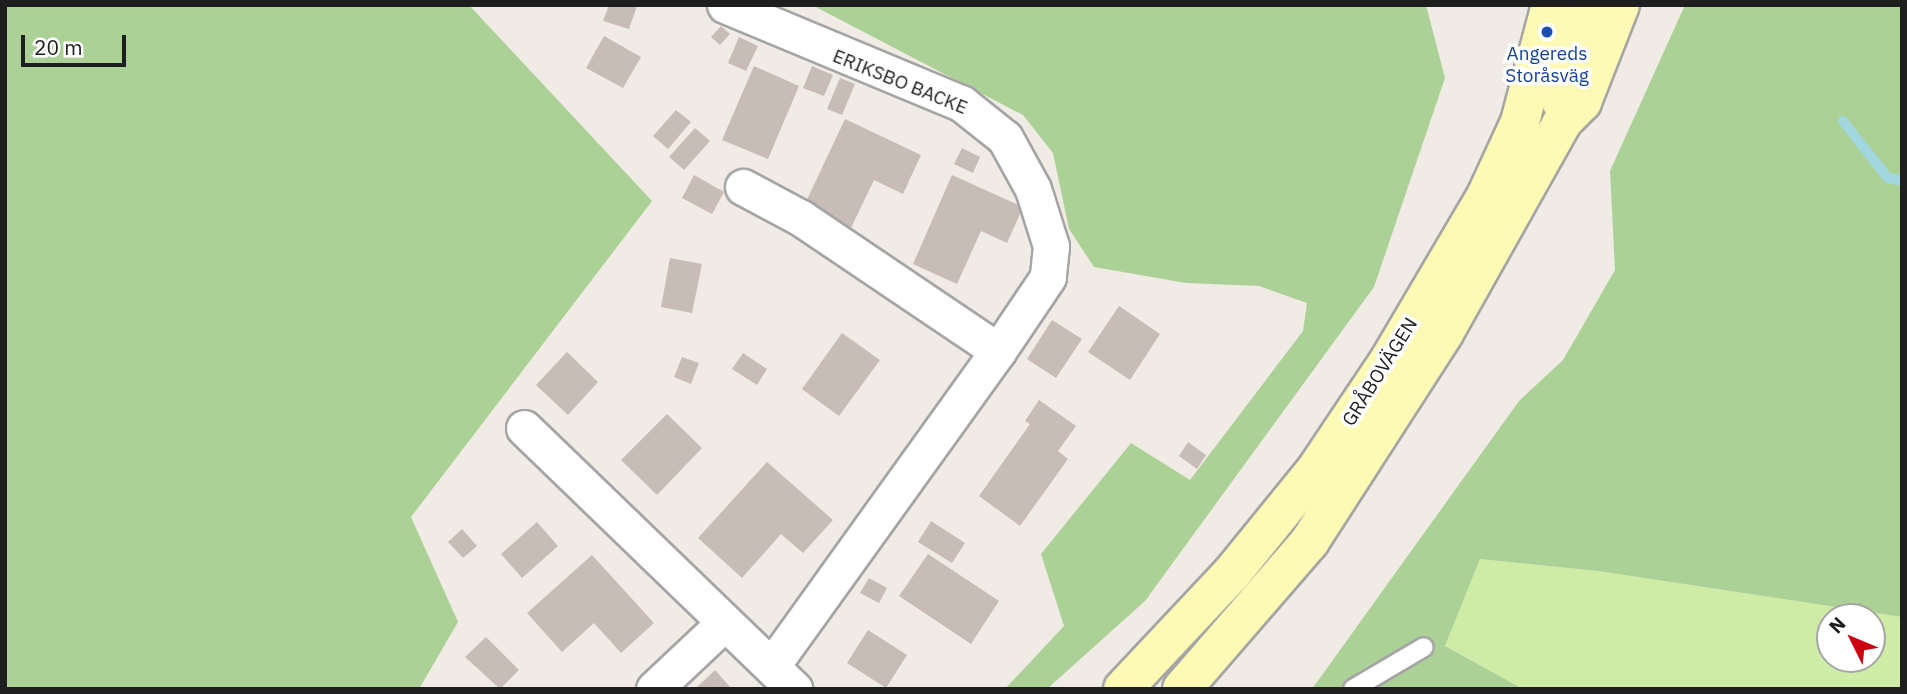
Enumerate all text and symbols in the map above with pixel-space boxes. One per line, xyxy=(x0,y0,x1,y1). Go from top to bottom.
scale bar xyxy=(24,21,130,65)
marker: Angereds Storåsväg xyxy=(1539,24,1555,40)
text: 20 m xyxy=(34,33,83,61)
place label: Angereds Storåsväg xyxy=(1505,43,1589,87)
street label: ERIKSBO BACKE xyxy=(829,45,971,119)
street label: GRÅBOVÄGEN xyxy=(1338,314,1422,430)
north arrow xyxy=(1816,603,1886,673)
text: N xyxy=(1824,612,1851,638)

